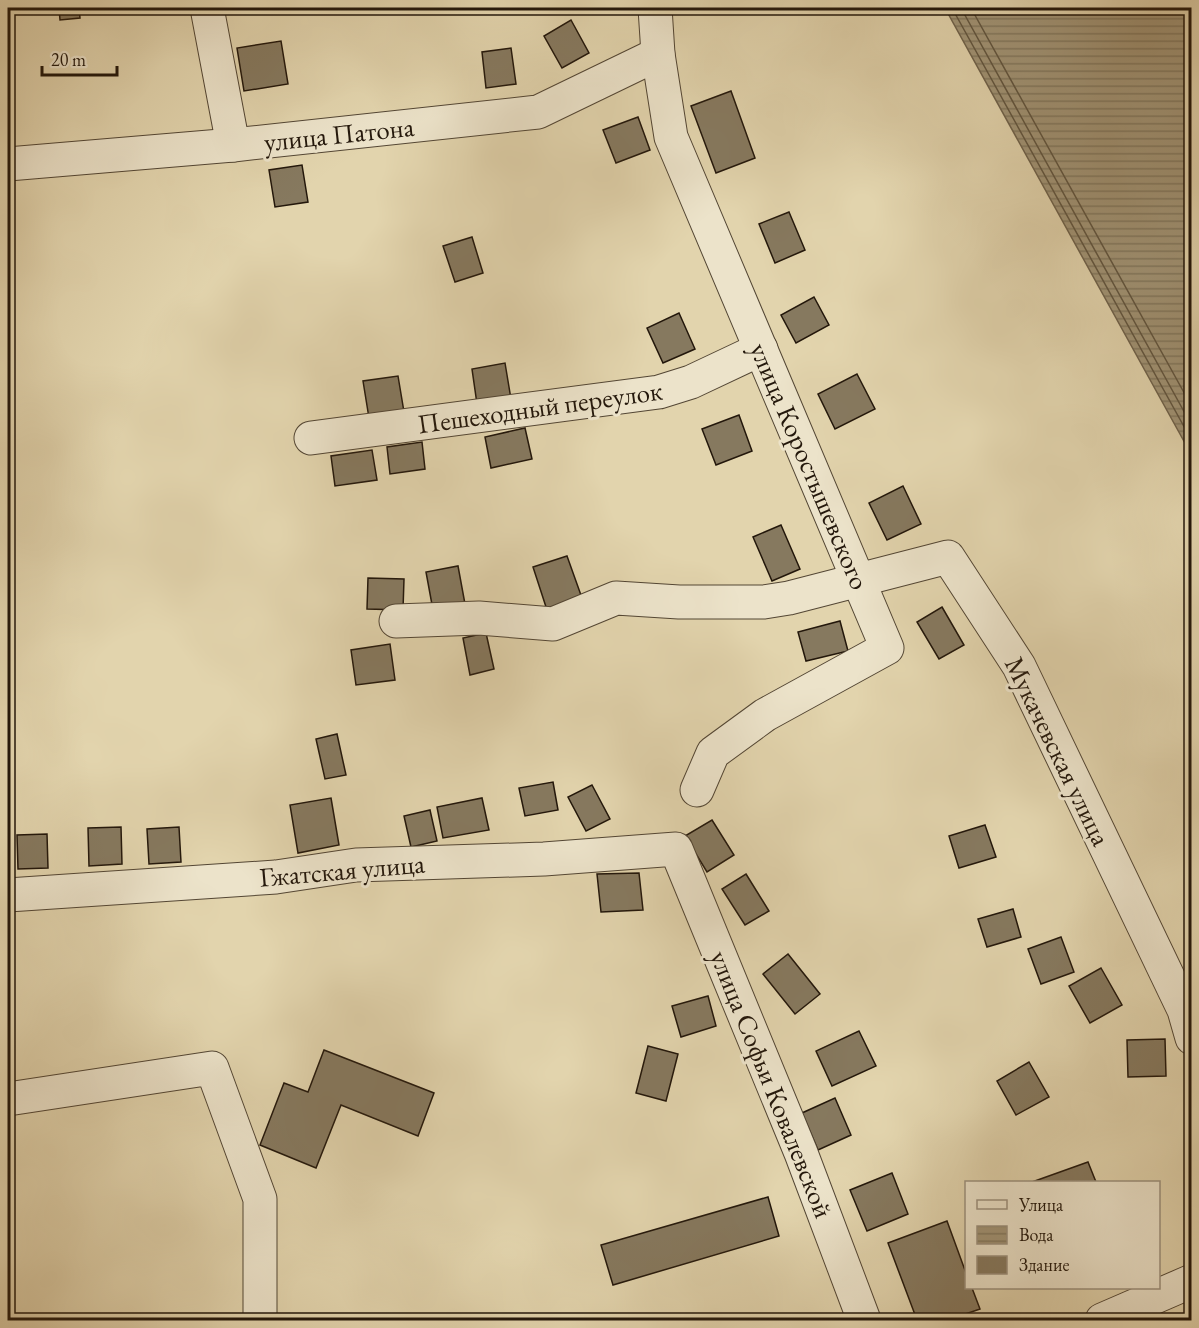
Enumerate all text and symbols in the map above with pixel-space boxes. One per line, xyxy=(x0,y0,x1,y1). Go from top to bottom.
scale bar xyxy=(42,39,117,77)
text: 20 m xyxy=(51,48,86,71)
street label: улица Патона xyxy=(262,109,416,159)
street label: улица Коростышевского xyxy=(742,337,878,595)
street label: Пешеходный переулок xyxy=(415,372,665,442)
street label: Мукачевская улица xyxy=(997,651,1119,852)
street label: Гжатская улица xyxy=(258,845,426,895)
street label: улица Софьи Ковалевской xyxy=(702,945,842,1223)
legend xyxy=(965,1181,1160,1289)
text: Улица xyxy=(1018,1193,1064,1216)
text: Вода xyxy=(1019,1223,1054,1246)
text: Здание xyxy=(1019,1253,1069,1276)

